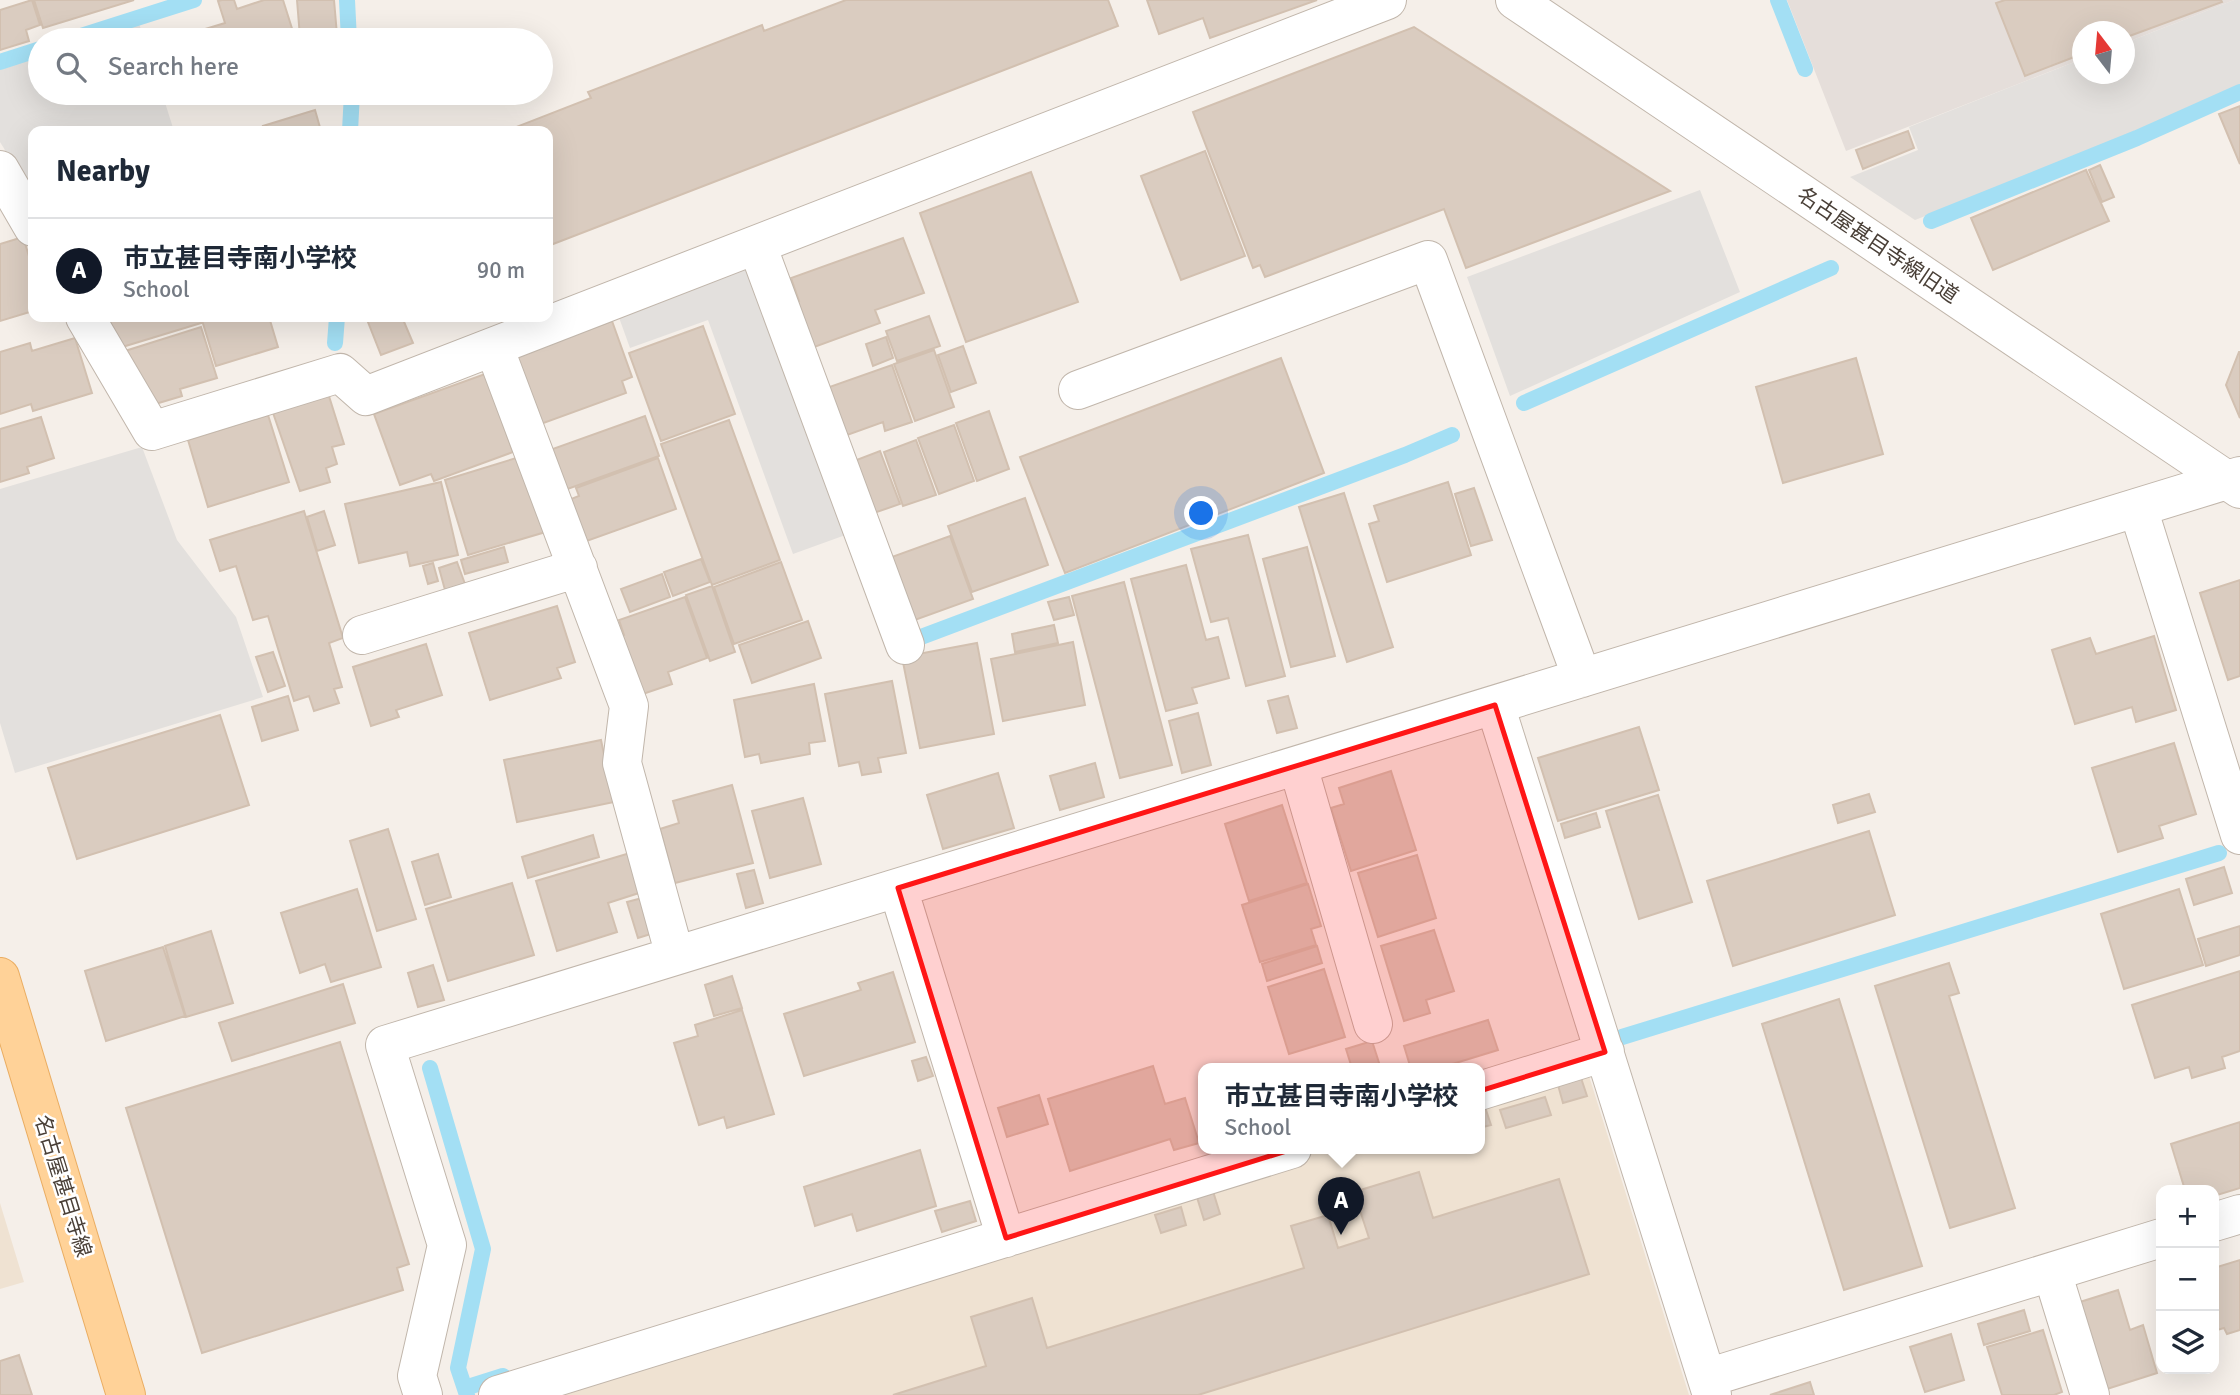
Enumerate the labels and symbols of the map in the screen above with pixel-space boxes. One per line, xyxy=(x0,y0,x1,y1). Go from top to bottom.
north arrow xyxy=(2072,21,2135,84)
street label: 名古屋甚目寺線旧道 xyxy=(1792,181,1964,309)
your location xyxy=(1184,496,1218,530)
street label: 名古屋甚目寺線 xyxy=(29,1112,97,1260)
pin: A xyxy=(1318,1177,1364,1235)

